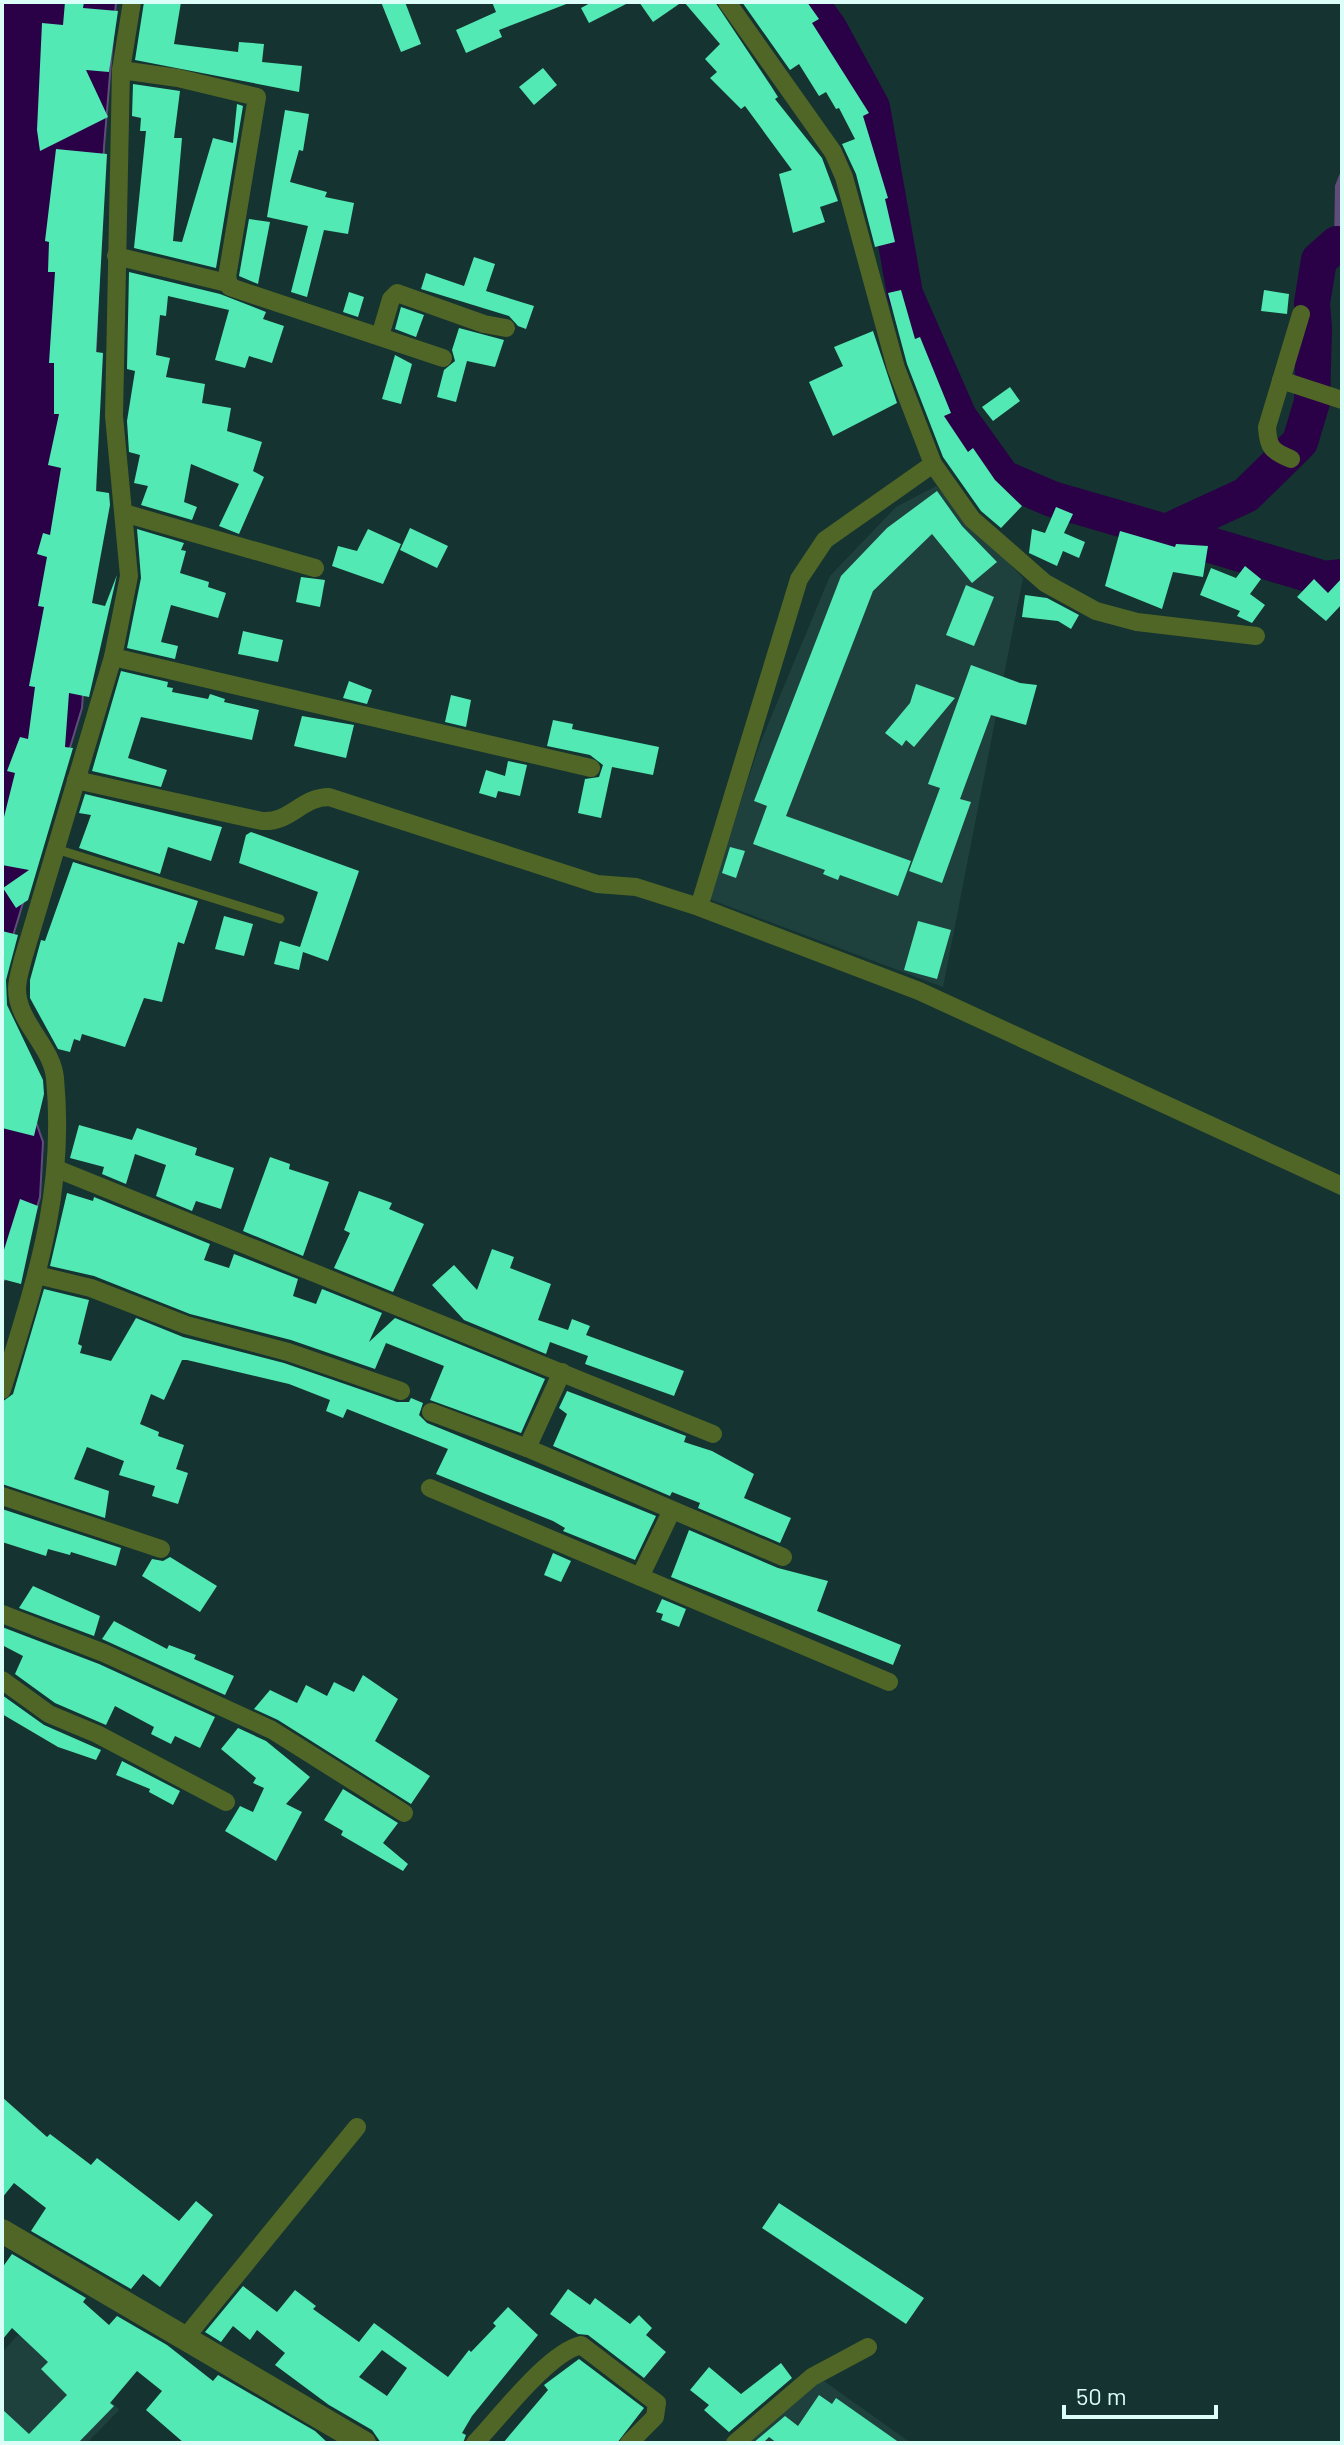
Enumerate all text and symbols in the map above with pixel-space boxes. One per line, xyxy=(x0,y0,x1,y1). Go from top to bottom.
scale bar xyxy=(1064,2369,1216,2419)
text: 50 m xyxy=(1076,2381,1127,2410)

